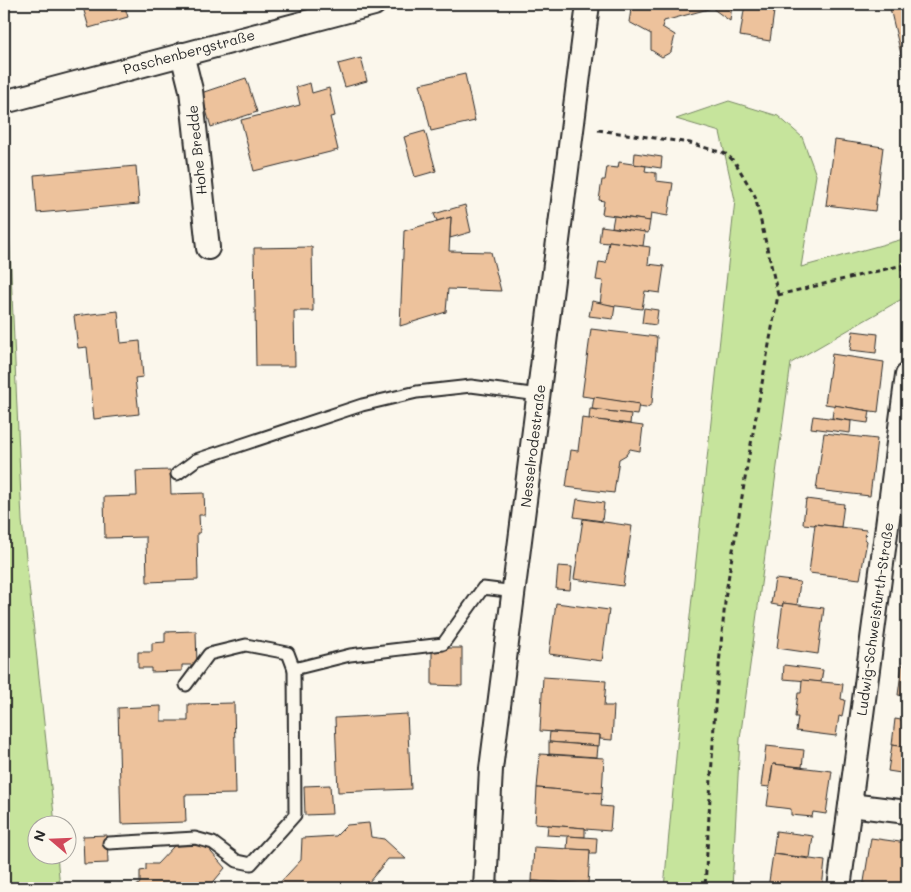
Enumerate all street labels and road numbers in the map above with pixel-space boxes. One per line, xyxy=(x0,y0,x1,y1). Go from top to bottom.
street label: Paschenbergstraße xyxy=(121,25,257,78)
street label: Hohe Bredde xyxy=(182,104,211,196)
street label: Nesselrodestraße xyxy=(516,383,549,509)
street label: Ludwig-Schweisfurth-Straße xyxy=(852,521,897,717)

